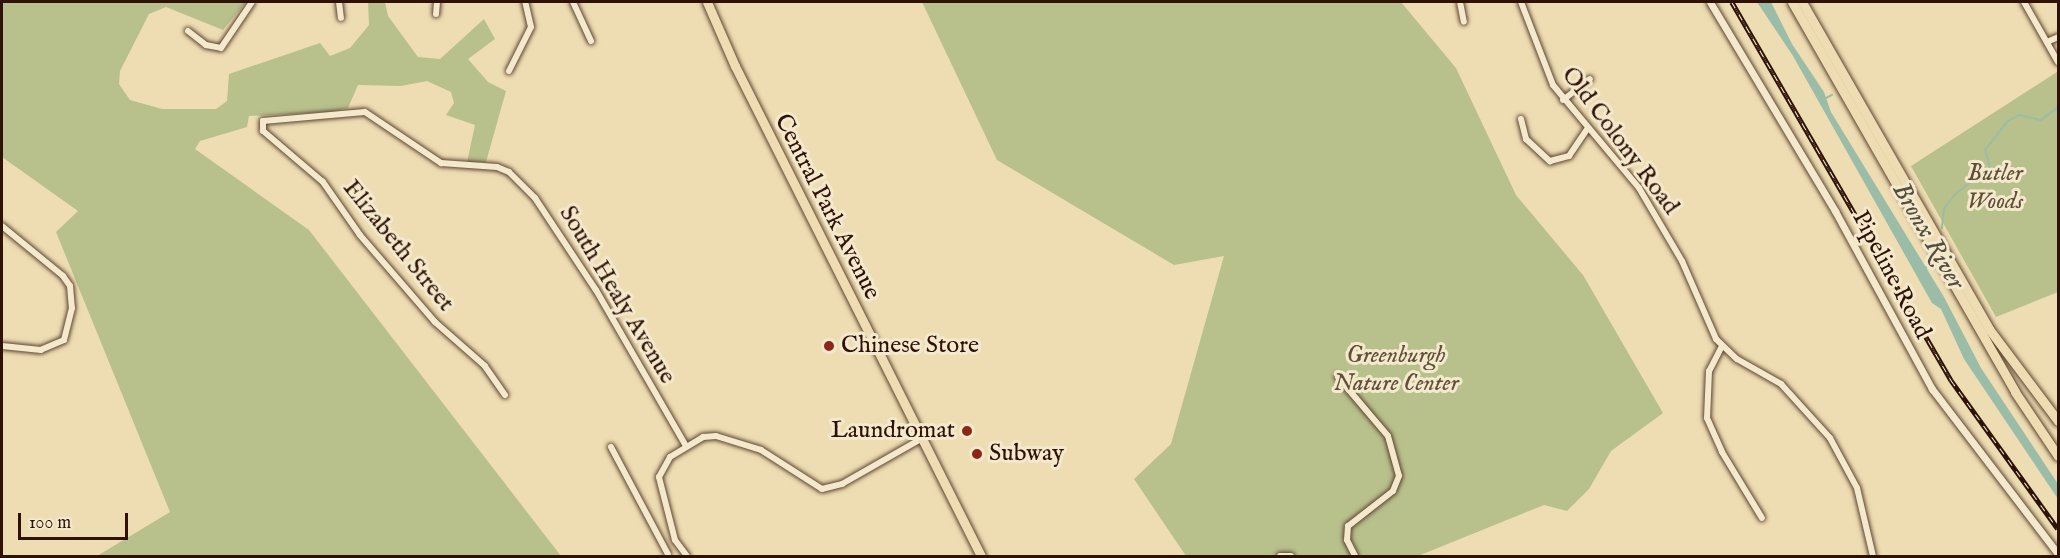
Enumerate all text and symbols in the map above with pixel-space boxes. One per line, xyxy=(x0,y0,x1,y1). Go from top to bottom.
street label: Old Colony Road xyxy=(1555,61,1685,221)
street label: Central Park Avenue xyxy=(768,109,886,305)
park label: Butler Woods xyxy=(1967,160,2023,216)
street label: Elizabeth Street xyxy=(336,174,460,318)
water label: Bronx River xyxy=(1885,177,1971,295)
street label: South Healy Avenue xyxy=(553,201,681,389)
street label: Pipeline Road xyxy=(1845,206,1937,344)
place label: Chinese Store xyxy=(841,332,979,360)
marker: Chinese Store xyxy=(822,339,836,353)
park label: Greenburgh Nature Center xyxy=(1333,342,1459,398)
place label: Laundromat xyxy=(831,417,955,445)
marker: Laundromat xyxy=(960,424,974,438)
place label: Subway xyxy=(989,440,1064,468)
marker: Subway xyxy=(970,447,984,461)
scale bar xyxy=(21,501,130,539)
text: 100 m xyxy=(29,512,71,535)

